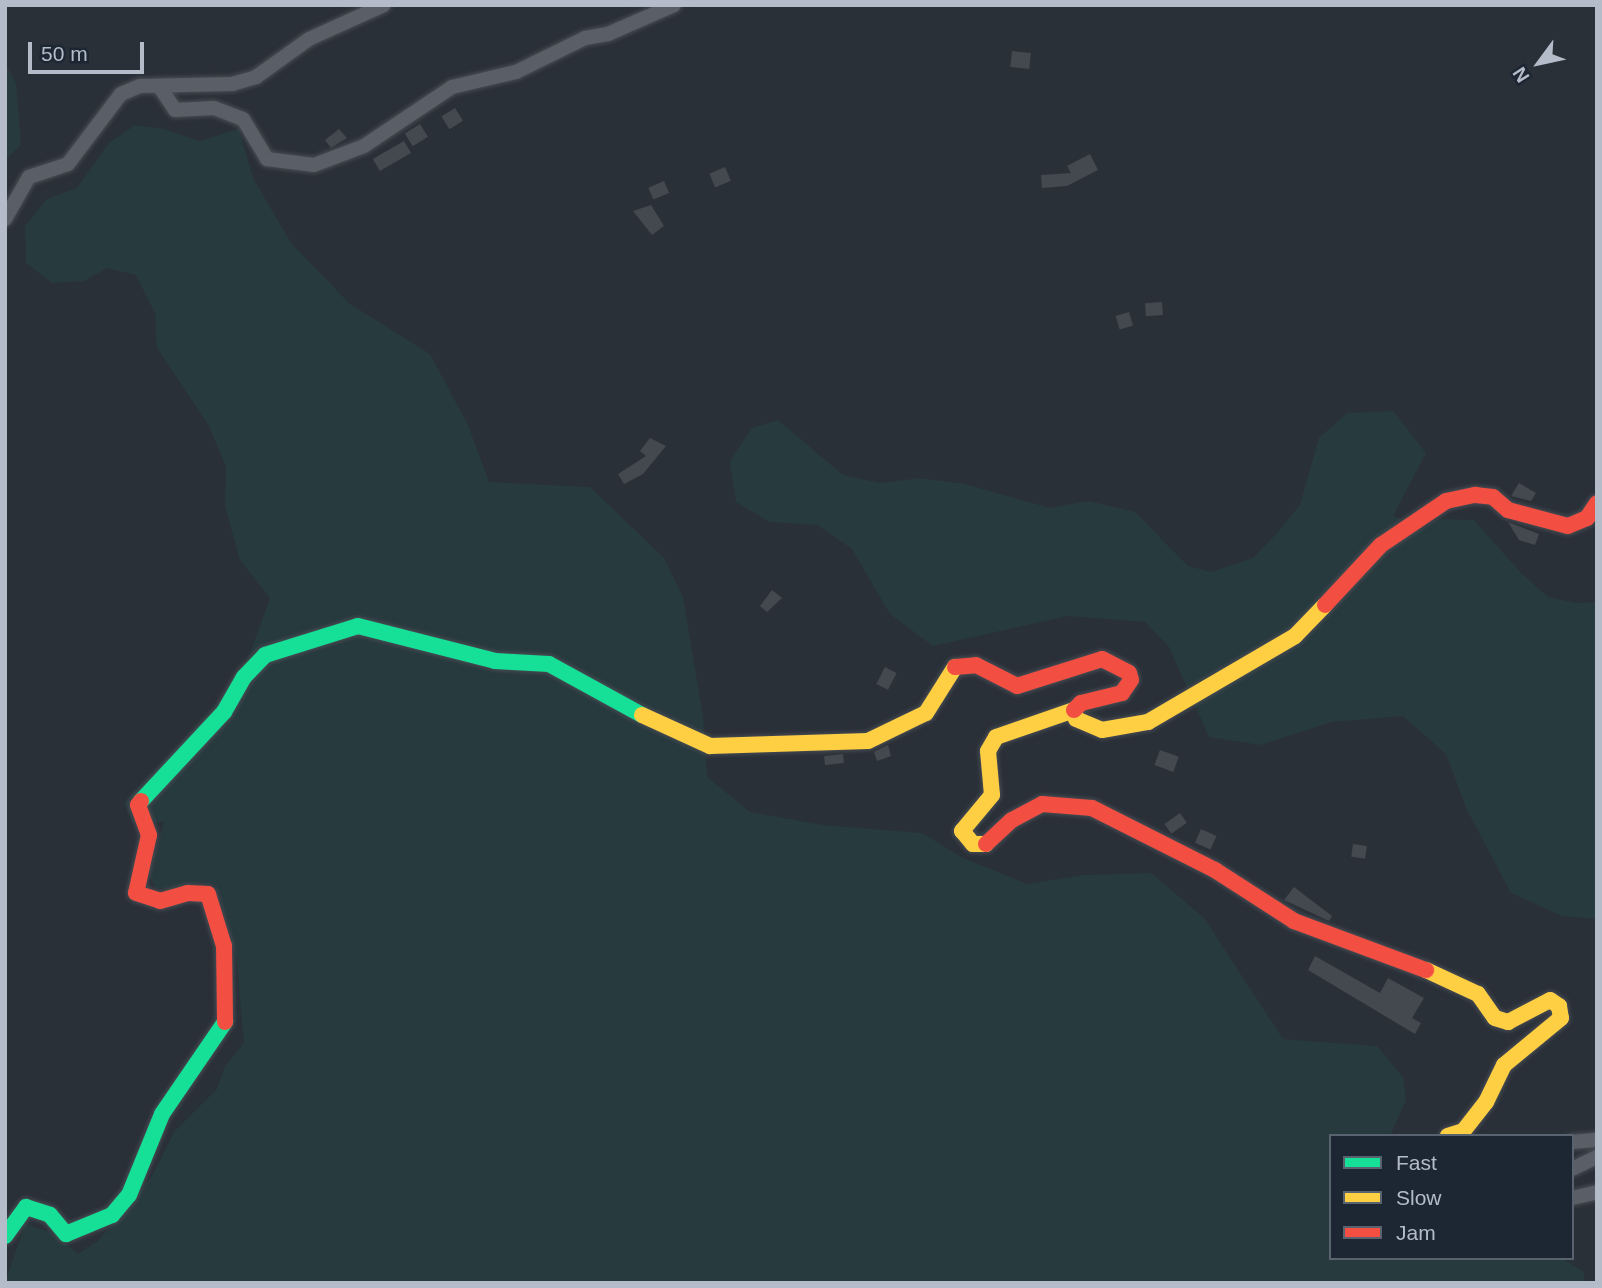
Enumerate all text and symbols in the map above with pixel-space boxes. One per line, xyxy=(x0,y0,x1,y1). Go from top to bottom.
scale bar xyxy=(32,28,147,72)
north arrow xyxy=(1504,28,1574,98)
text: 50 m xyxy=(41,42,88,65)
text: N xyxy=(1508,63,1534,86)
legend xyxy=(1329,1134,1574,1260)
text: Fast xyxy=(1396,1151,1437,1174)
text: Slow xyxy=(1396,1186,1442,1209)
text: Jam xyxy=(1396,1221,1436,1244)

